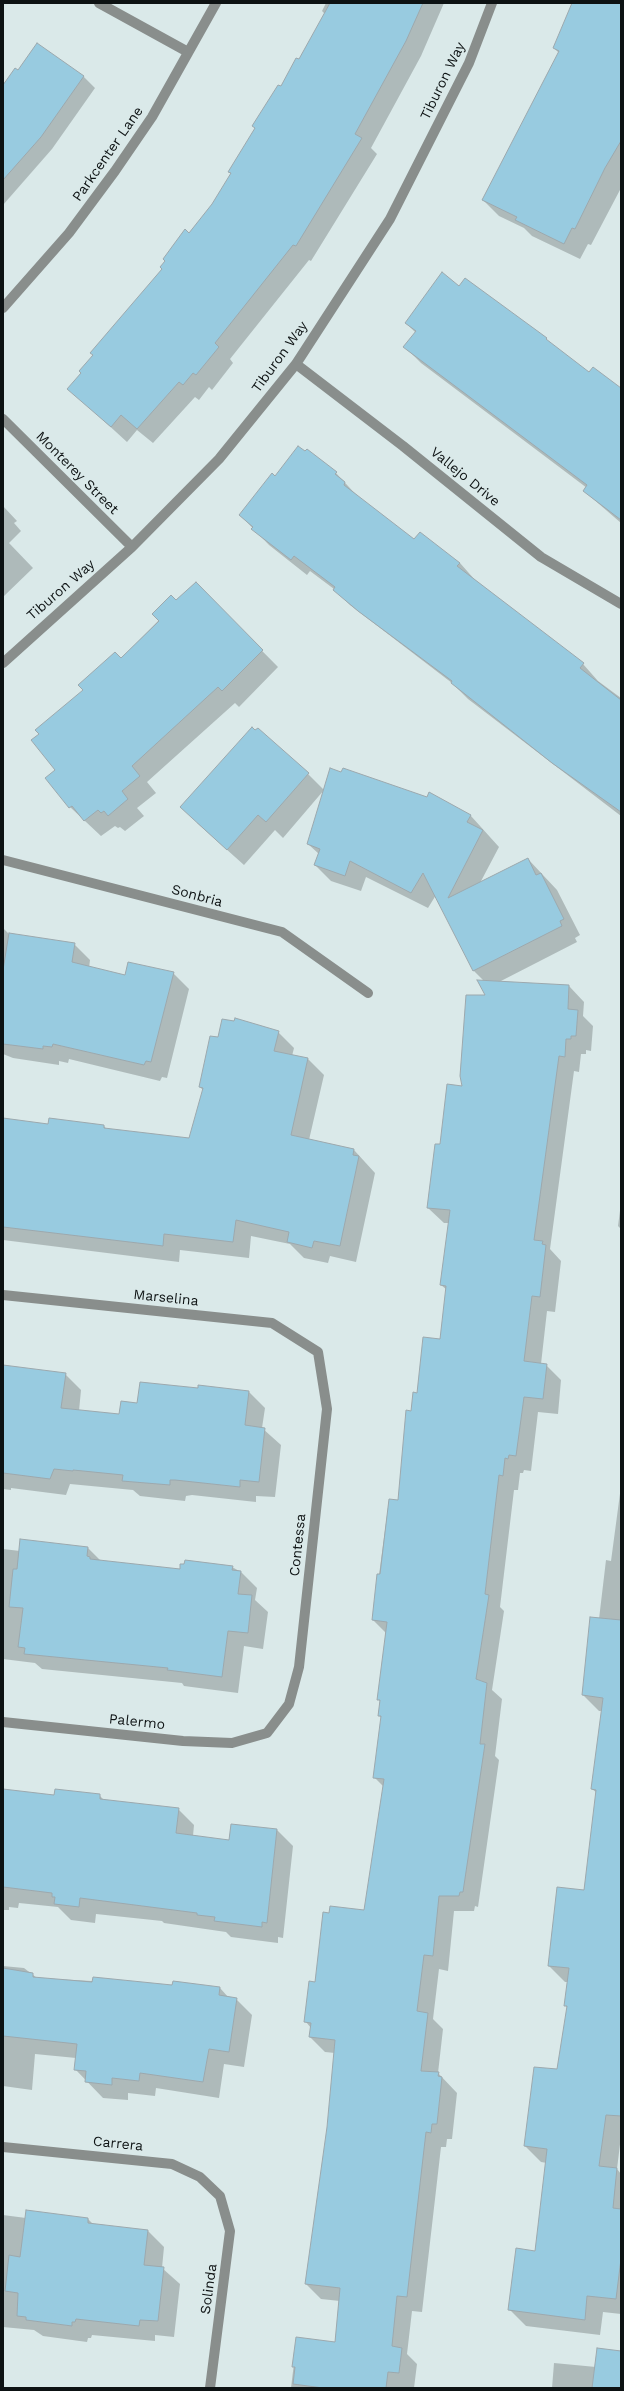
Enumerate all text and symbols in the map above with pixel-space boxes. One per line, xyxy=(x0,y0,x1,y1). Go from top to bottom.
street label: Tiburon Way xyxy=(417,39,469,123)
street label: Parkcenter Lane xyxy=(69,103,147,205)
street label: Tiburon Way xyxy=(248,318,312,396)
street label: Monterey Street xyxy=(32,428,122,518)
street label: Vallejo Drive xyxy=(427,444,503,510)
street label: Tiburon Way xyxy=(24,556,98,624)
street label: Sonbria xyxy=(170,881,224,911)
street label: Marselina xyxy=(133,1286,199,1310)
street label: Contessa xyxy=(286,1513,310,1577)
street label: Palermo xyxy=(108,1711,166,1733)
street label: Carrera xyxy=(92,2133,144,2155)
street label: Solinda xyxy=(197,2263,221,2315)

